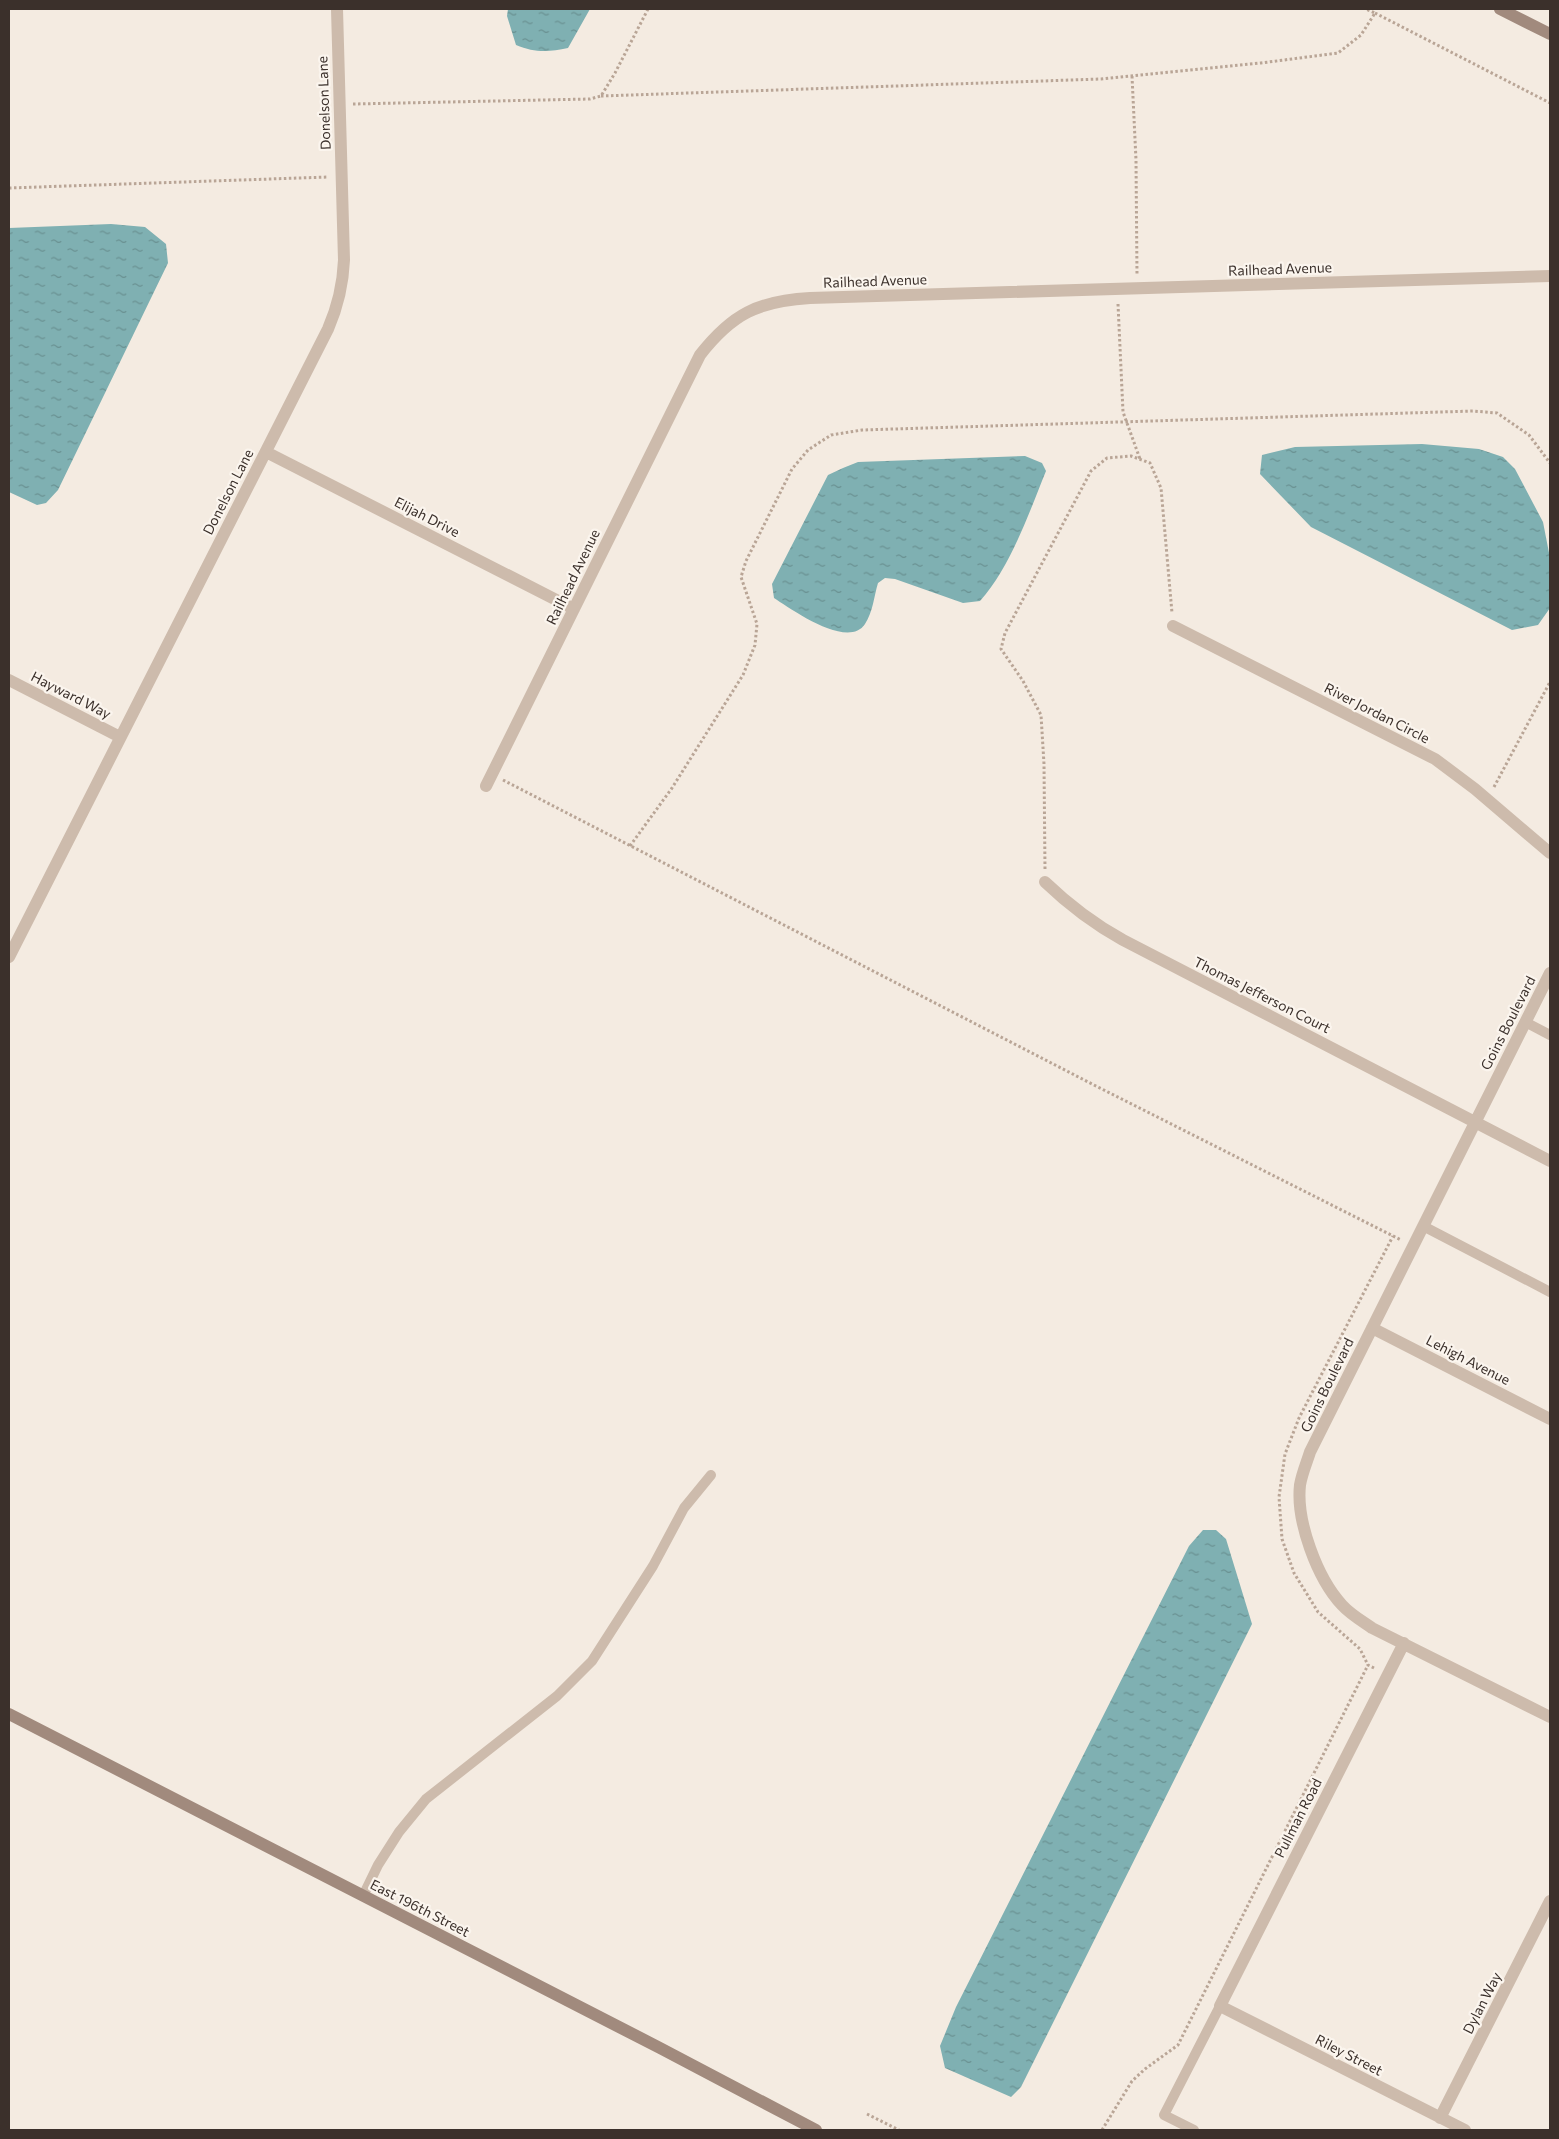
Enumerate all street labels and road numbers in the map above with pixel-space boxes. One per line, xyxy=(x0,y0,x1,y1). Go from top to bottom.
street label: Donelson Lane xyxy=(313,56,334,150)
street label: Railhead Avenue xyxy=(1228,258,1332,279)
street label: Railhead Avenue xyxy=(823,270,927,291)
street label: Donelson Lane xyxy=(199,446,256,537)
street label: Elijah Drive xyxy=(392,493,463,540)
street label: Railhead Avenue xyxy=(542,526,603,627)
street label: Hayward Way xyxy=(28,667,114,722)
street label: River Jordan Circle xyxy=(1322,679,1433,746)
street label: Thomas Jefferson Court xyxy=(1191,953,1334,1037)
street label: Goins Boulevard xyxy=(1477,973,1539,1073)
street label: Lehigh Avenue xyxy=(1423,1331,1513,1388)
street label: Goins Boulevard xyxy=(1296,1335,1357,1435)
street label: Pullman Road xyxy=(1270,1775,1325,1860)
street label: East 196th Street xyxy=(368,1875,473,1940)
street label: Dylan Way xyxy=(1459,1969,1504,2037)
street label: Riley Street xyxy=(1313,2030,1386,2079)

